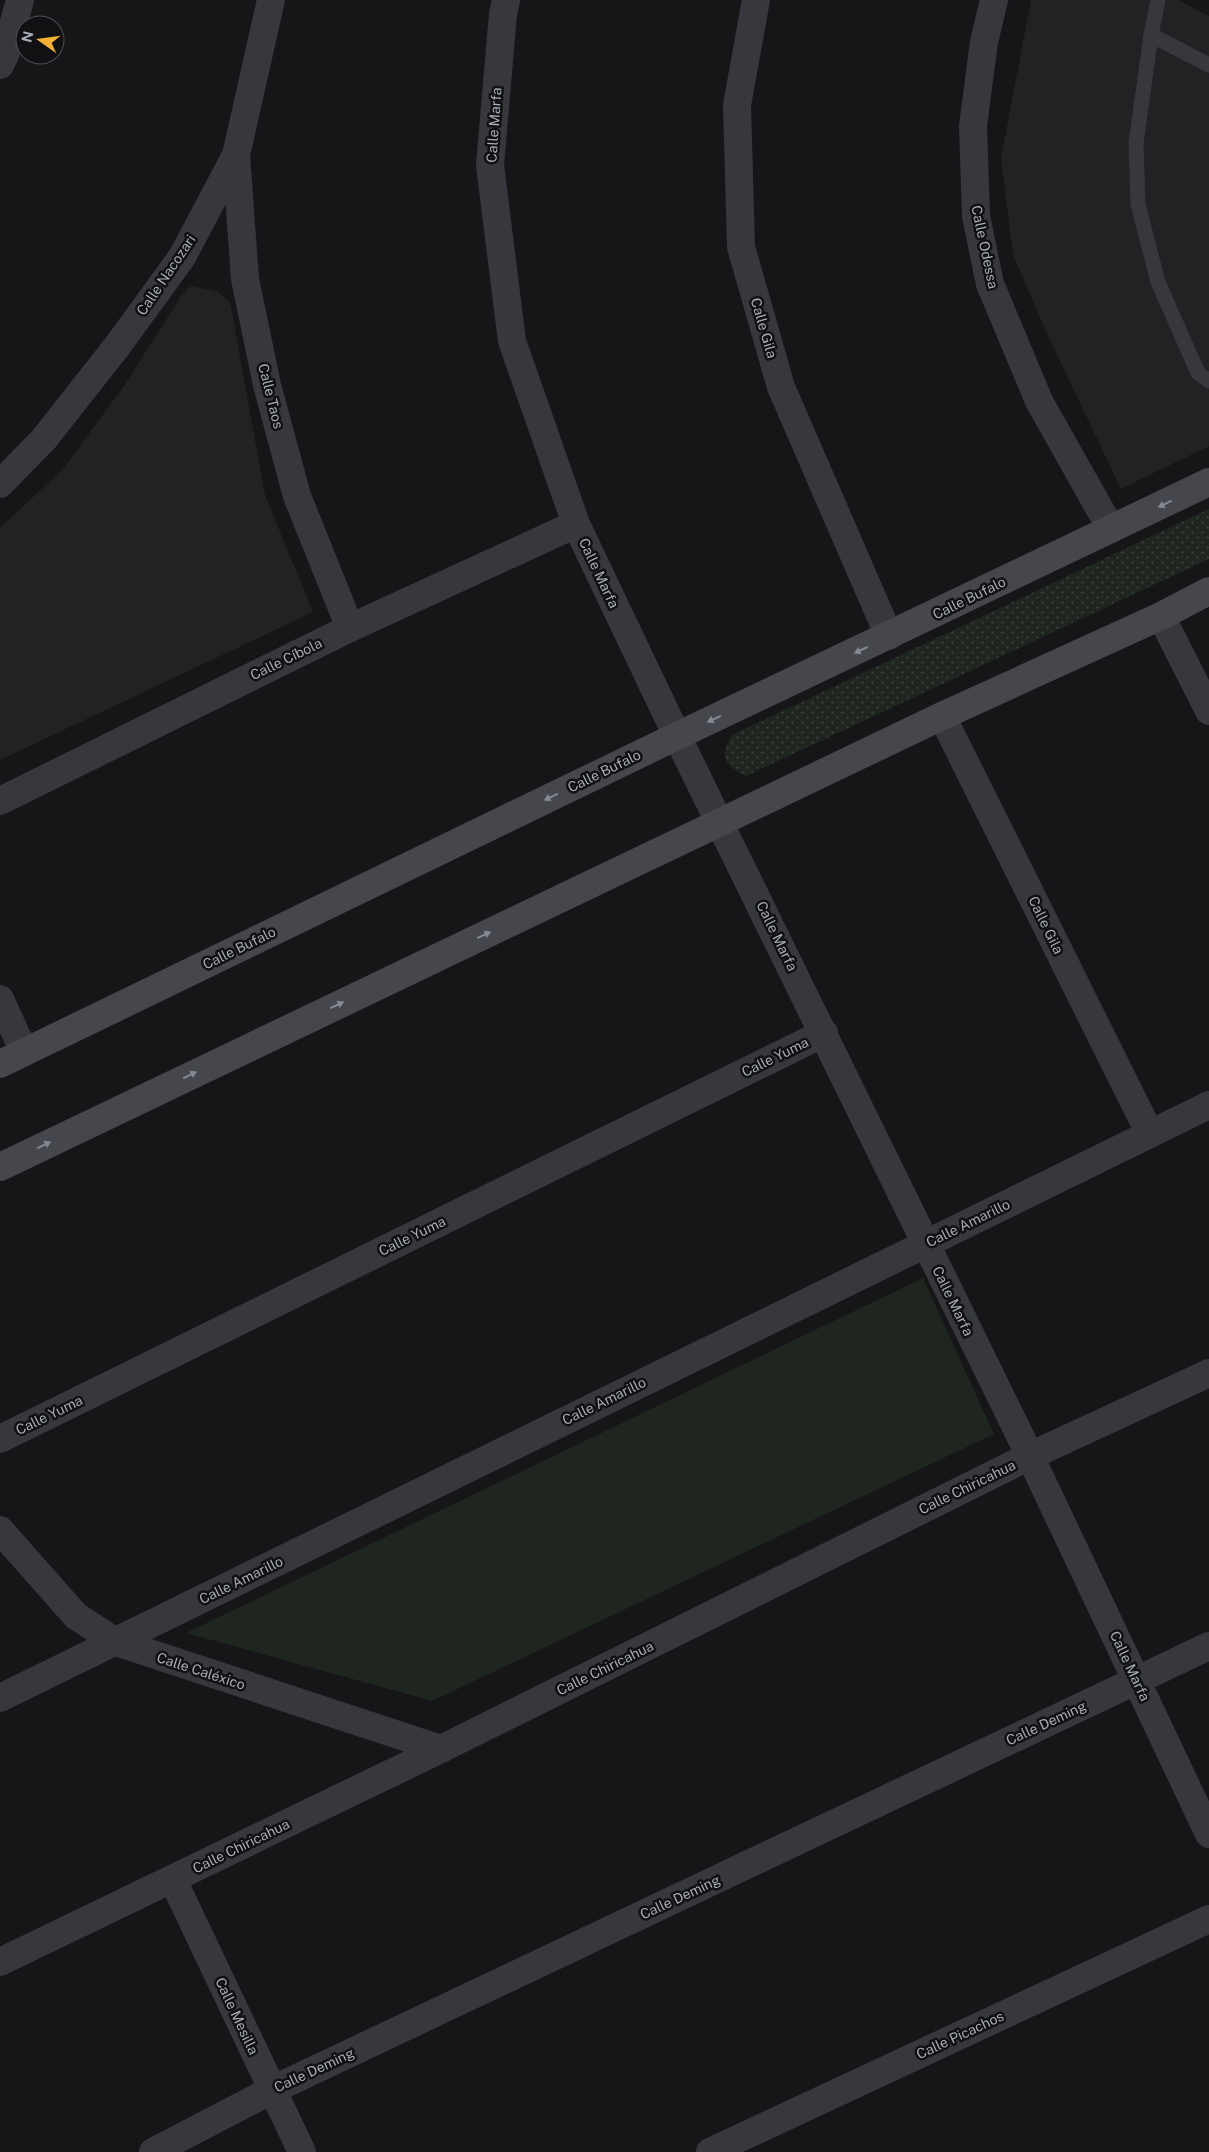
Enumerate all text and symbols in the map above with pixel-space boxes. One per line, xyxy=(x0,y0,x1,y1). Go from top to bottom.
north arrow xyxy=(15,15,65,65)
text: N xyxy=(18,30,36,44)
street label: Calle Marfa xyxy=(483,87,505,163)
street label: Calle Odessa xyxy=(968,204,1002,290)
street label: Calle Nacozari xyxy=(133,232,199,318)
street label: Calle Gila xyxy=(748,296,780,360)
street label: Calle Taos xyxy=(255,362,287,430)
one-way arrow xyxy=(1158,500,1172,508)
street label: Calle Marfa xyxy=(576,535,622,611)
street label: Calle Bufalo xyxy=(930,573,1008,623)
street label: Calle Cíbola xyxy=(248,635,324,683)
one-way arrow xyxy=(854,646,868,654)
one-way arrow xyxy=(707,715,721,723)
street label: Calle Bufalo xyxy=(565,746,643,796)
one-way arrow xyxy=(544,792,559,801)
street label: Calle Gila xyxy=(1025,894,1067,956)
street label: Calle Marfa xyxy=(753,899,801,973)
street label: Calle Bufalo xyxy=(200,923,278,973)
one-way arrow xyxy=(477,931,491,939)
one-way arrow xyxy=(330,1001,344,1009)
street label: Calle Yuma xyxy=(739,1034,811,1080)
one-way arrow xyxy=(183,1071,197,1079)
one-way arrow xyxy=(37,1141,51,1149)
street label: Calle Amarillo xyxy=(924,1196,1013,1250)
street label: Calle Yuma xyxy=(376,1213,448,1259)
street label: Calle Marfa xyxy=(929,1264,977,1338)
street label: Calle Amarillo xyxy=(560,1374,649,1428)
street label: Calle Yuma xyxy=(13,1392,85,1438)
street label: Calle Chiricahua xyxy=(916,1457,1018,1517)
street label: Calle Amarillo xyxy=(197,1553,286,1607)
street label: Calle Marfa xyxy=(1107,1628,1153,1704)
street label: Calle Chiricahua xyxy=(554,1638,656,1698)
street label: Calle Caléxico xyxy=(155,1649,247,1693)
street label: Calle Deming xyxy=(1003,1697,1089,1749)
street label: Calle Chiricahua xyxy=(190,1816,292,1876)
street label: Calle Deming xyxy=(637,1871,723,1923)
street label: Calle Mesilla xyxy=(212,1975,262,2057)
street label: Calle Picachos xyxy=(914,2008,1006,2062)
street label: Calle Deming xyxy=(271,2044,357,2096)

